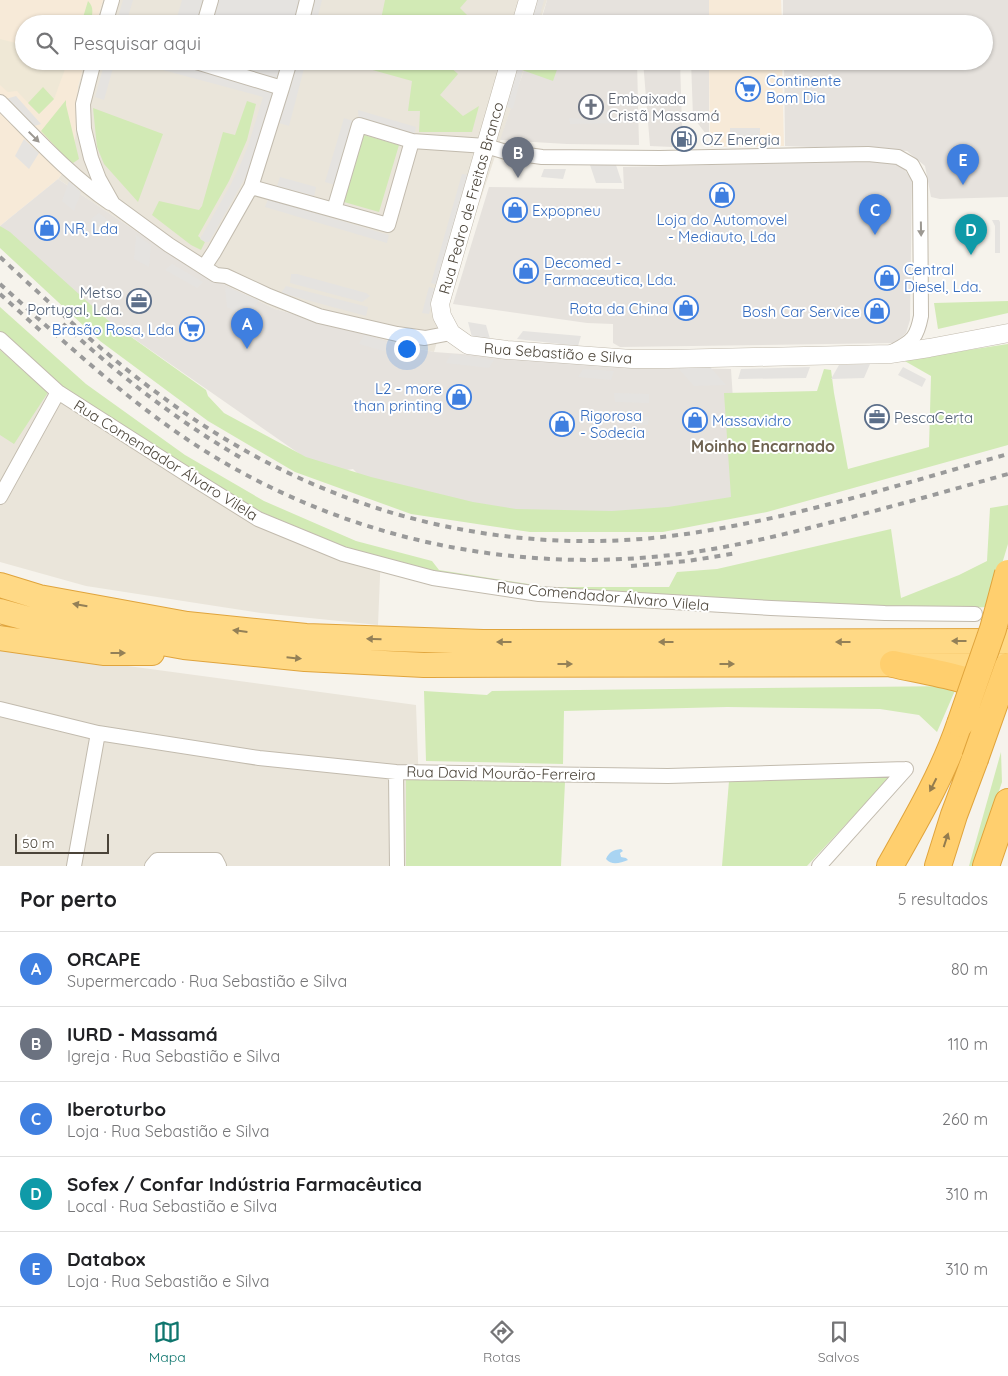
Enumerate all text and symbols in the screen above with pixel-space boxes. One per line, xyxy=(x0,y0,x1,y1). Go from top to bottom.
search box xyxy=(15,15,993,70)
icon: search xyxy=(33,29,61,57)
text: Pesquisar aqui xyxy=(73,31,201,55)
place label: Continente Bom Dia xyxy=(766,71,841,107)
supermarket icon: Continente Bom Dia xyxy=(735,76,761,102)
place label: Embaixada Cristã Massamá xyxy=(608,89,720,125)
church icon: Embaixada Cristã Massamá xyxy=(578,94,604,120)
street label: Rua Pedro de Freitas Branco xyxy=(434,100,508,296)
fuel station icon: OZ Energia xyxy=(671,126,697,152)
place label: OZ Energia xyxy=(702,130,780,149)
one-way arrow xyxy=(28,131,40,143)
pin: B xyxy=(502,137,534,178)
pin: E xyxy=(947,144,979,185)
shop icon: Loja do Automovel - Mediauto, Lda xyxy=(709,182,735,208)
pin: C xyxy=(859,194,891,235)
shop icon: Expopneu xyxy=(502,197,528,223)
place label: Expopneu xyxy=(532,201,601,220)
place label: Loja do Automovel - Mediauto, Lda xyxy=(656,210,788,246)
pin: D xyxy=(955,214,987,255)
shop icon: NR, Lda xyxy=(34,215,60,241)
place label: NR, Lda xyxy=(64,219,118,238)
one-way arrow xyxy=(917,221,925,237)
place label: Decomed - Farmaceutica, Lda. xyxy=(544,253,676,289)
shop icon: Decomed - Farmaceutica, Lda. xyxy=(513,258,539,284)
place label: Central Diesel, Lda. xyxy=(904,260,981,296)
shop icon: Central Diesel, Lda. xyxy=(874,265,900,291)
place label: Metso Portugal, Lda. xyxy=(27,283,122,319)
office icon: Metso Portugal, Lda. xyxy=(126,288,152,314)
shop icon: Rota da China xyxy=(673,295,699,321)
shop icon: Bosh Car Service xyxy=(864,298,890,324)
place label: Rota da China xyxy=(569,299,668,318)
place label: Bosh Car Service xyxy=(742,302,860,321)
pin: A xyxy=(231,308,263,349)
supermarket icon: Brasão Rosa, Lda xyxy=(179,316,205,342)
place label: Brasão Rosa, Lda xyxy=(52,320,174,339)
your location xyxy=(394,336,420,362)
street label: Rua Sebastião e Silva xyxy=(483,338,633,368)
place label: L2 - more than printing xyxy=(353,379,442,415)
shop icon: L2 - more than printing xyxy=(446,384,472,410)
street label: Rua Comendador Álvaro Vilela xyxy=(70,395,262,525)
office icon: PescaCerta xyxy=(864,404,890,430)
place label: Rigorosa - Sodecia xyxy=(580,406,645,442)
shop icon: Massavidro xyxy=(682,407,708,433)
place label: PescaCerta xyxy=(894,408,973,427)
shop icon: Rigorosa - Sodecia xyxy=(549,411,575,437)
place label: Massavidro xyxy=(712,411,791,430)
district label: Moinho Encarnado xyxy=(691,436,835,456)
street label: Rua Comendador Álvaro Vilela xyxy=(496,577,710,615)
one-way arrow xyxy=(72,600,88,608)
one-way arrow xyxy=(232,627,248,635)
one-way arrow xyxy=(366,634,382,642)
one-way arrow xyxy=(951,637,967,645)
one-way arrow xyxy=(496,638,512,646)
one-way arrow xyxy=(658,638,674,646)
one-way arrow xyxy=(835,638,851,646)
one-way arrow xyxy=(110,649,126,657)
one-way arrow xyxy=(286,654,302,662)
one-way arrow xyxy=(557,660,573,668)
one-way arrow xyxy=(719,660,735,668)
street label: Rua David Mourão-Ferreira xyxy=(406,762,596,784)
one-way arrow xyxy=(929,778,937,792)
scale bar xyxy=(15,831,109,854)
one-way arrow xyxy=(943,833,950,848)
text: 50 m xyxy=(22,834,55,852)
text: Por perto xyxy=(20,886,117,912)
text: 5 resultados xyxy=(898,889,988,909)
text: ORCAPE xyxy=(67,947,141,971)
text: A xyxy=(31,959,41,979)
text: 80 m xyxy=(951,959,988,979)
text: Supermercado · Rua Sebastião e Silva xyxy=(67,971,347,991)
text: IURD - Massamá xyxy=(67,1022,218,1046)
text: B xyxy=(31,1034,41,1054)
text: 110 m xyxy=(948,1034,988,1054)
text: Igreja · Rua Sebastião e Silva xyxy=(67,1046,280,1066)
text: Iberoturbo xyxy=(67,1097,166,1121)
text: C xyxy=(31,1109,41,1129)
text: 260 m xyxy=(942,1109,988,1129)
text: Loja · Rua Sebastião e Silva xyxy=(67,1121,270,1141)
text: Sofex / Confar Indústria Farmacêutica xyxy=(67,1172,422,1196)
text: D xyxy=(30,1184,42,1204)
text: 310 m xyxy=(945,1184,988,1204)
text: Local · Rua Sebastião e Silva xyxy=(67,1196,277,1216)
text: Databox xyxy=(67,1247,145,1271)
text: E xyxy=(31,1259,41,1279)
text: 310 m xyxy=(945,1259,988,1279)
text: Loja · Rua Sebastião e Silva xyxy=(67,1271,270,1291)
tab: Mapa xyxy=(149,1318,186,1366)
tab: Rotas xyxy=(483,1318,520,1366)
tab: Salvos xyxy=(818,1318,859,1366)

